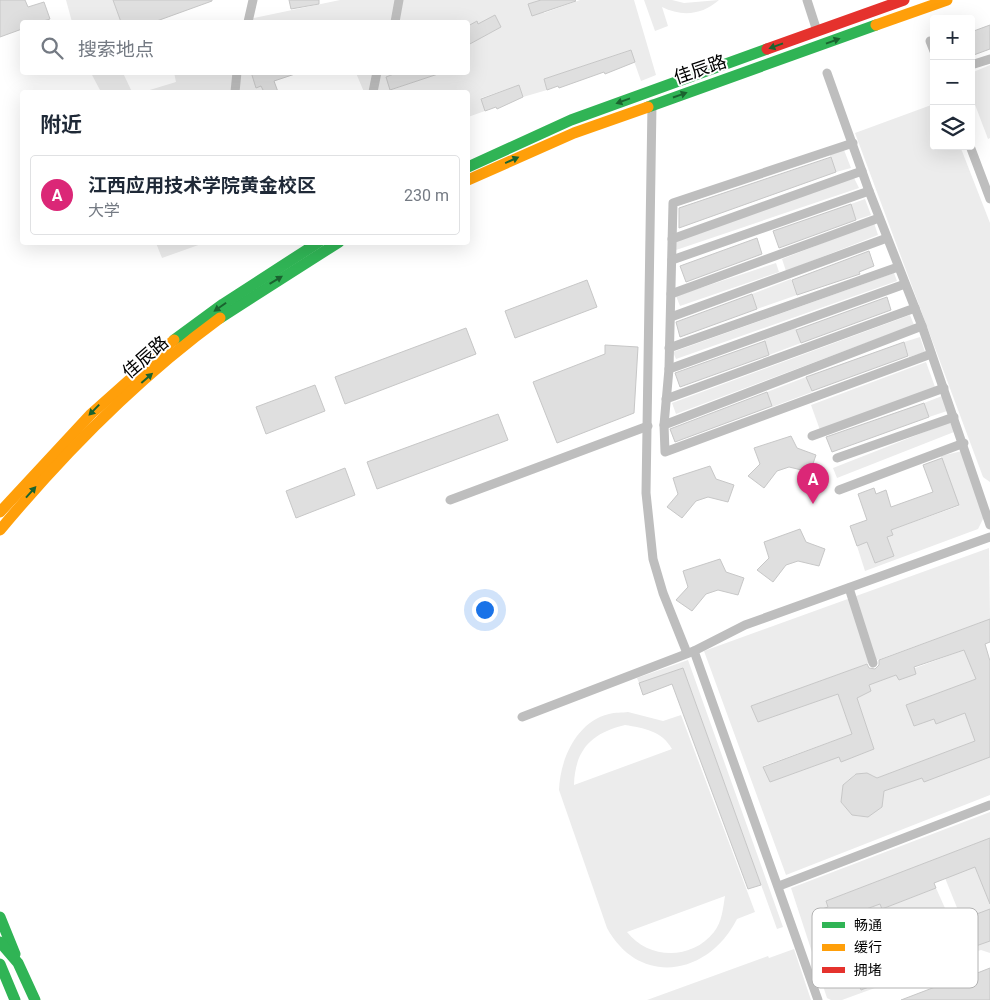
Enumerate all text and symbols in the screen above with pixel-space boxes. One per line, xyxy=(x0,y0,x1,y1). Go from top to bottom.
map controls xyxy=(930,15,975,150)
button: + xyxy=(930,15,975,60)
search box xyxy=(20,20,470,75)
icon: search xyxy=(38,34,66,62)
one-way arrow xyxy=(826,37,841,45)
text: 搜索地点 xyxy=(78,38,154,61)
one-way arrow xyxy=(768,43,783,50)
street label: 佳辰路 xyxy=(671,50,729,88)
button: − xyxy=(930,60,975,105)
one-way arrow xyxy=(672,90,687,98)
one-way arrow xyxy=(615,98,630,105)
button: layers xyxy=(930,105,975,150)
text: 附近 xyxy=(40,113,82,137)
one-way arrow xyxy=(505,155,519,163)
text: 江西应用技术学院黄金校区 xyxy=(88,174,316,197)
text: A xyxy=(52,186,62,205)
text: 230 m xyxy=(404,186,449,205)
text: 大学 xyxy=(88,201,120,220)
one-way arrow xyxy=(270,276,283,285)
one-way arrow xyxy=(213,302,226,312)
street label: 佳辰路 xyxy=(118,331,172,383)
one-way arrow xyxy=(140,373,153,384)
one-way arrow xyxy=(89,404,101,416)
pin: A xyxy=(797,463,829,504)
one-way arrow xyxy=(25,487,37,499)
your location xyxy=(472,597,498,623)
legend xyxy=(812,908,978,988)
text: 畅通 xyxy=(854,917,882,933)
text: 缓行 xyxy=(854,939,882,955)
text: 拥堵 xyxy=(854,962,882,978)

